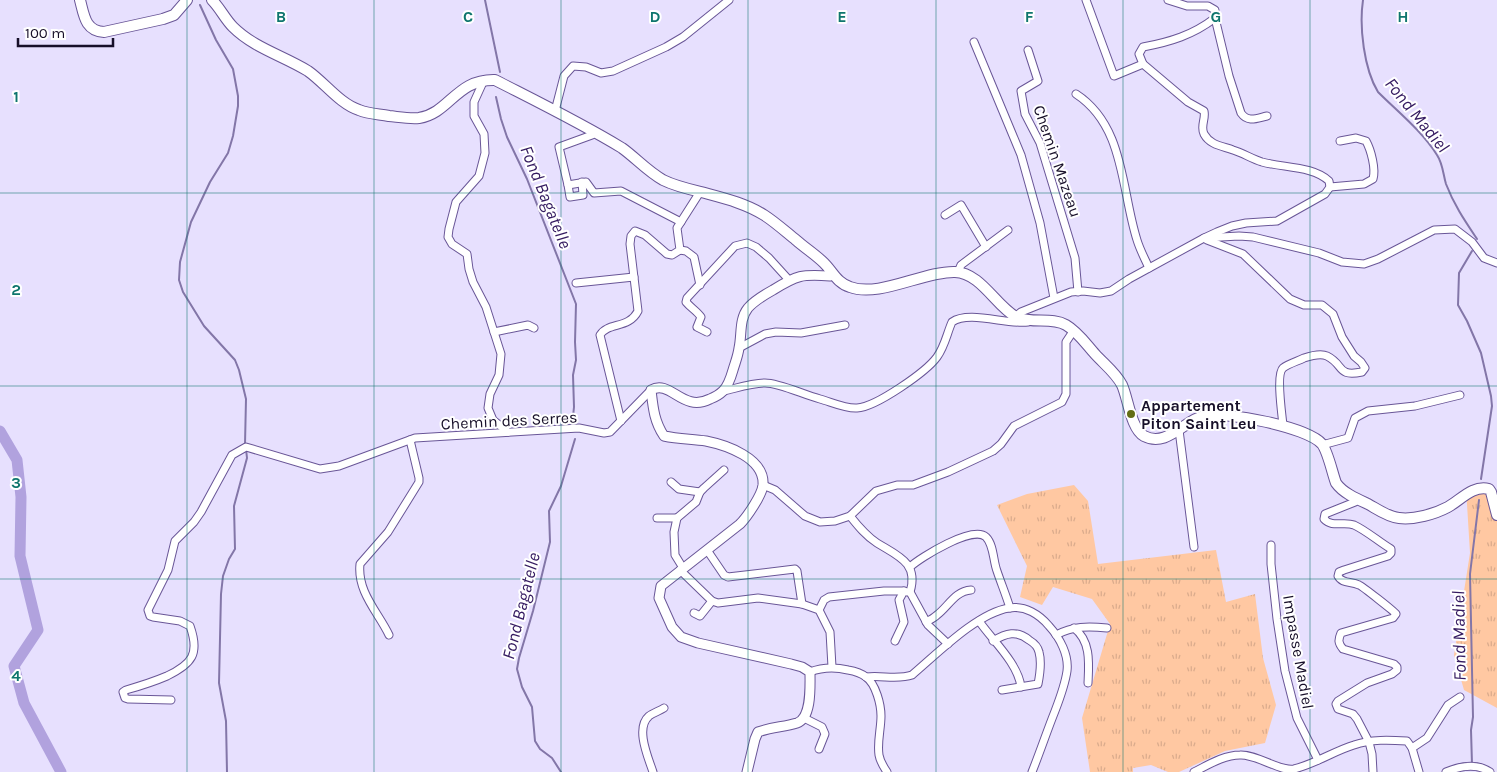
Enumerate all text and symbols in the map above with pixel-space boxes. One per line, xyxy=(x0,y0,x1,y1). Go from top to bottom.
text: B xyxy=(276,7,286,26)
text: C xyxy=(463,7,473,26)
text: D xyxy=(650,7,661,26)
text: E xyxy=(837,7,847,26)
text: F xyxy=(1025,7,1034,26)
text: G xyxy=(1211,7,1221,26)
text: H xyxy=(1397,7,1409,26)
scale bar xyxy=(18,15,112,47)
text: 100 m xyxy=(25,24,65,42)
water label: Fond Madiel xyxy=(1380,73,1454,157)
text: 1 xyxy=(13,87,19,106)
street label: Chemin Mazeau xyxy=(1029,102,1086,220)
water label: Fond Bagatelle xyxy=(515,142,577,252)
text: 2 xyxy=(11,280,21,299)
place label: Appartement Piton Saint Leu xyxy=(1141,396,1256,433)
street label: Chemin des Serres xyxy=(440,407,578,434)
marker: Appartement Piton Saint Leu xyxy=(1125,408,1137,420)
text: 3 xyxy=(11,473,21,492)
water label: Fond Bagatelle xyxy=(497,550,545,662)
water label: Fond Madiel xyxy=(1447,590,1471,681)
street label: Impasse Madiel xyxy=(1279,593,1318,711)
text: 4 xyxy=(11,666,21,685)

